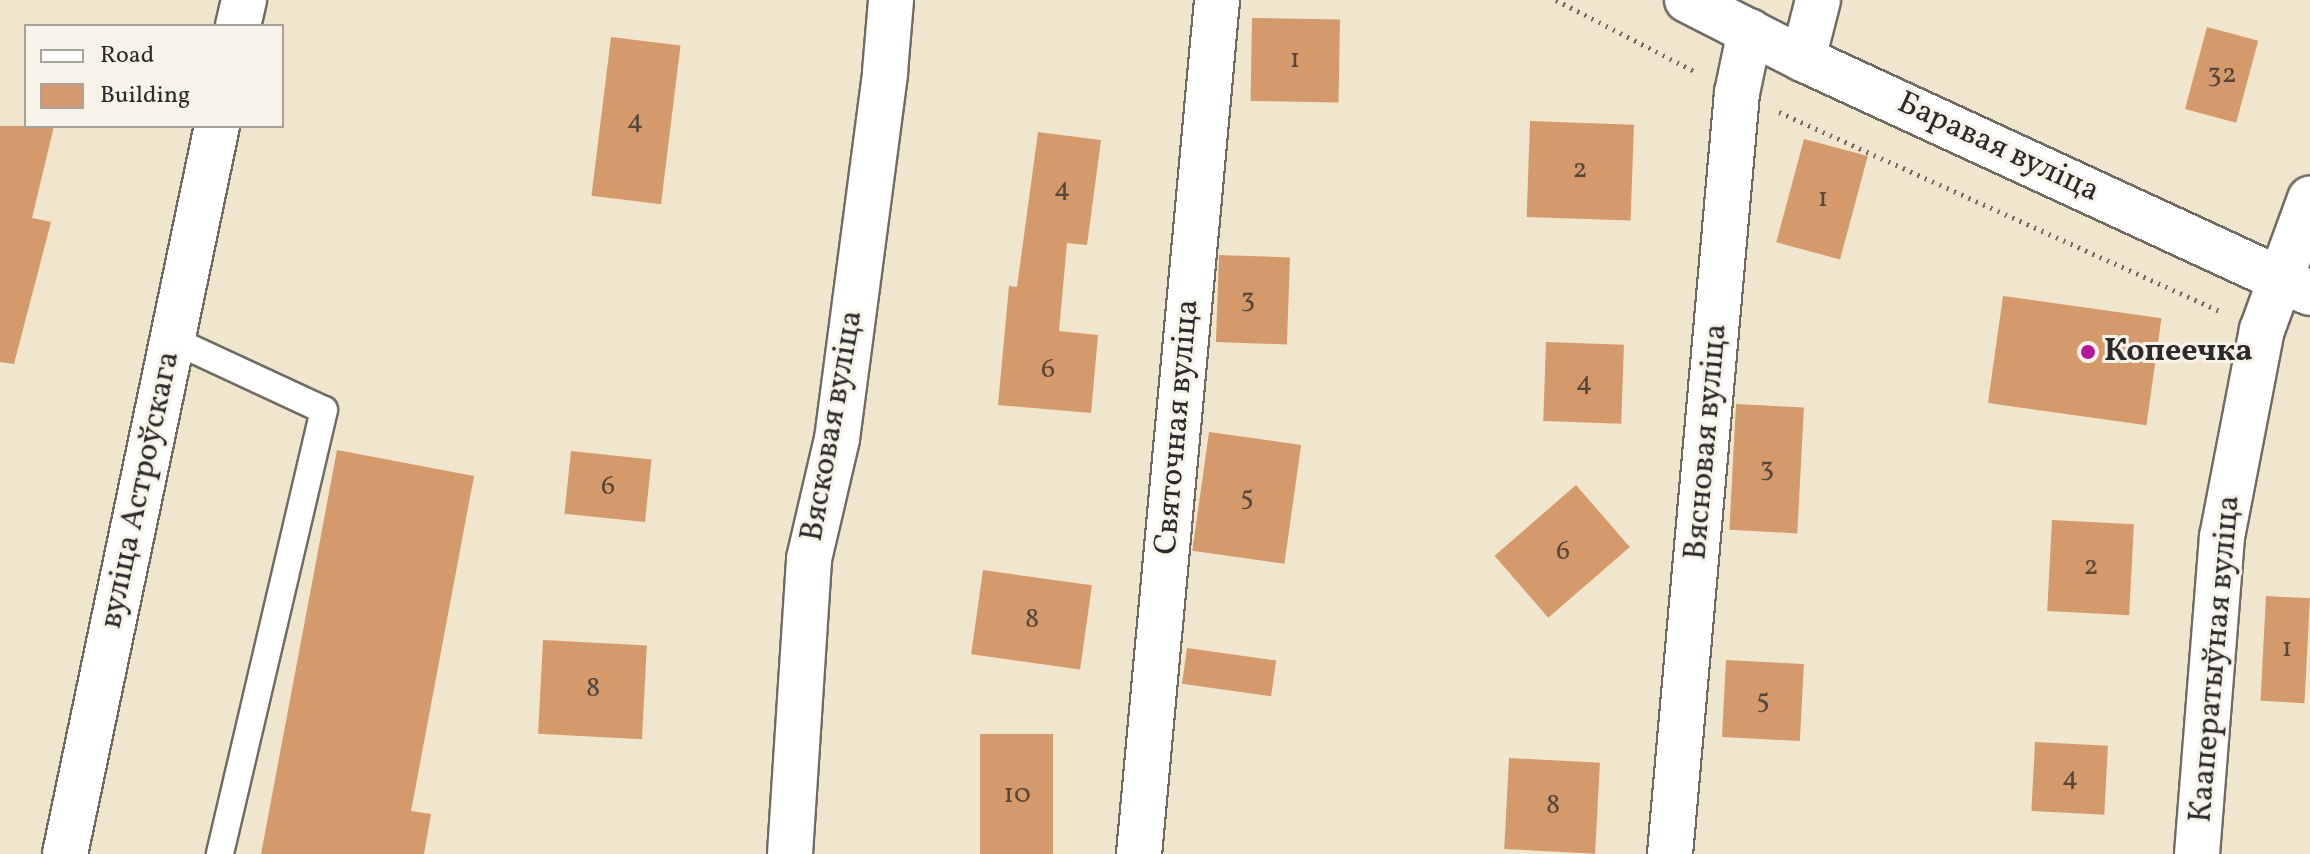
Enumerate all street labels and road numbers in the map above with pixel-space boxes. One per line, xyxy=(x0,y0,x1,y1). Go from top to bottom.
street label: Баравая вуліца xyxy=(1891,84,2105,212)
street label: Святочная вуліца xyxy=(1148,298,1208,556)
street label: Вясковая вуліца xyxy=(794,307,872,545)
street label: Вясновая вуліца xyxy=(1678,322,1736,562)
street label: вуліца Астроўскага xyxy=(93,348,189,632)
street label: Кааператыўная вуліца xyxy=(2183,494,2249,824)

